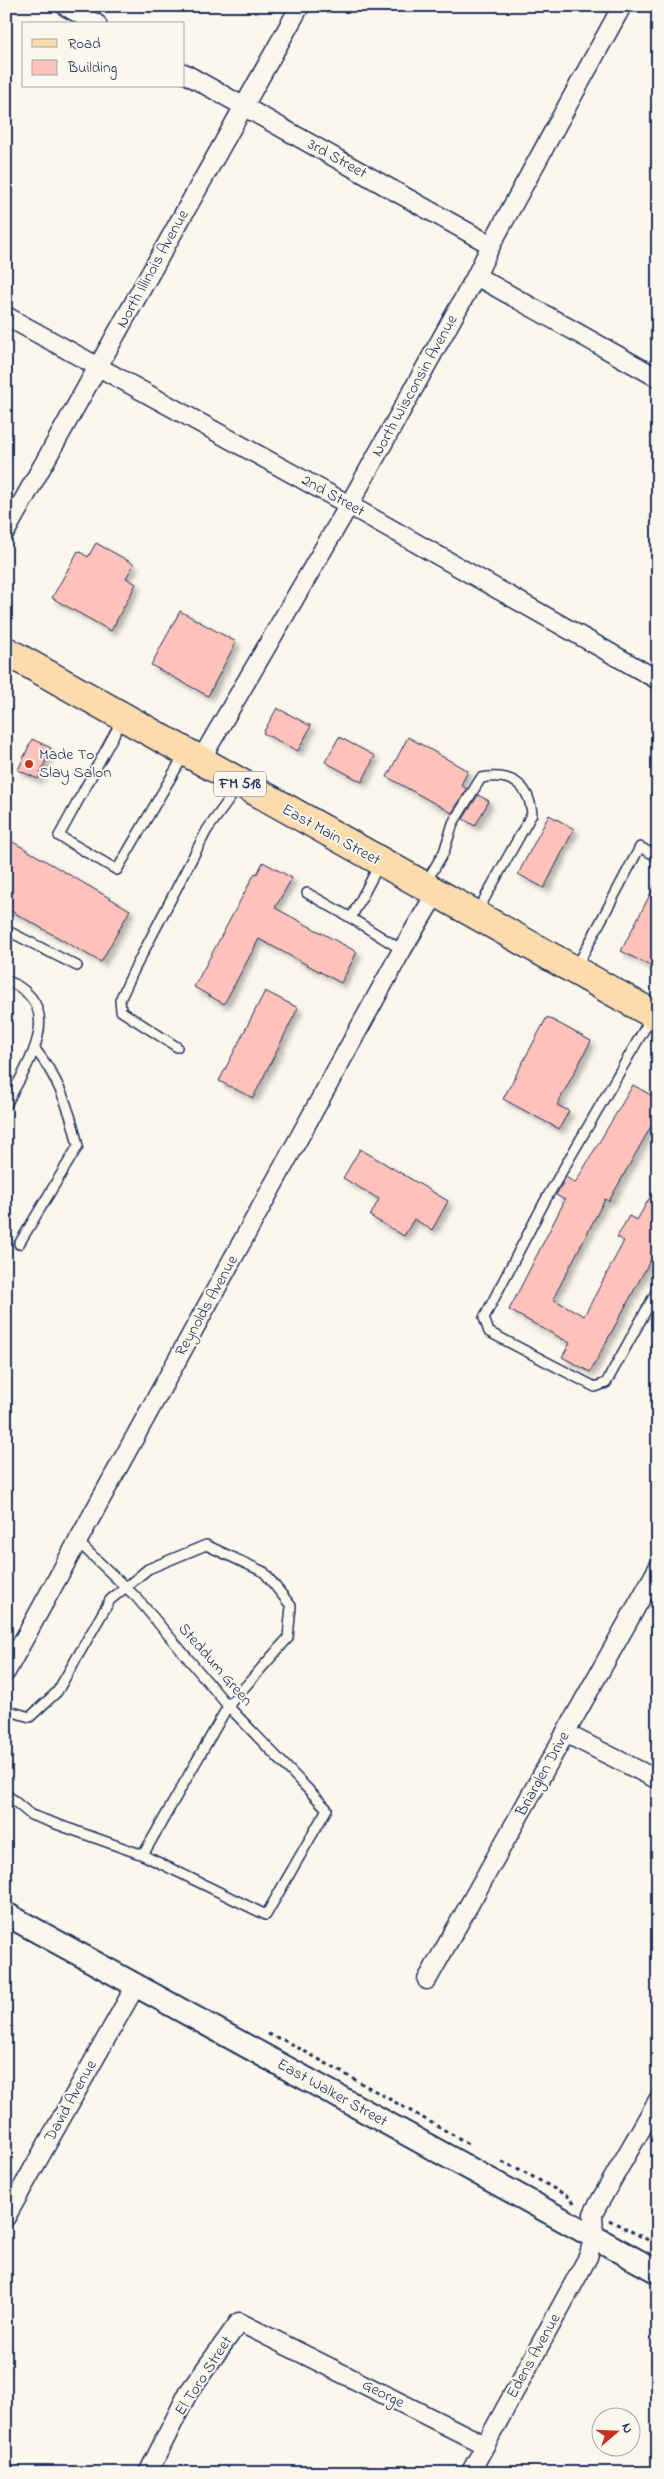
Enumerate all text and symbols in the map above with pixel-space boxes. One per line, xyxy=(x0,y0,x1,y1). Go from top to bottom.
legend xyxy=(22,22,185,88)
text: Road xyxy=(68,33,101,55)
text: Building xyxy=(67,57,117,80)
street label: 3rd Street xyxy=(303,133,372,186)
street label: North Illinois Avenue xyxy=(110,205,196,333)
street label: North Wisconsin Avenue xyxy=(366,310,465,462)
street label: 2nd Street xyxy=(297,469,370,524)
place label: Made To Slay Salon xyxy=(39,743,111,785)
marker: Made To Slay Salon xyxy=(23,758,35,770)
road number: FM 518 xyxy=(214,772,266,796)
street label: East Main Street xyxy=(277,798,385,872)
street label: Reynolds Avenue xyxy=(169,1250,245,1361)
street label: Steddum Green xyxy=(172,1618,258,1712)
street label: Briarglen Drive xyxy=(509,1726,577,1822)
street label: East Walker Street xyxy=(272,2053,392,2134)
street label: David Avenue xyxy=(38,2055,104,2147)
street label: Edens Avenue xyxy=(501,2308,568,2403)
street label: El Toro Street xyxy=(169,2331,239,2421)
street label: George xyxy=(358,2373,409,2415)
north arrow xyxy=(592,2406,642,2456)
text: N xyxy=(615,2420,638,2436)

